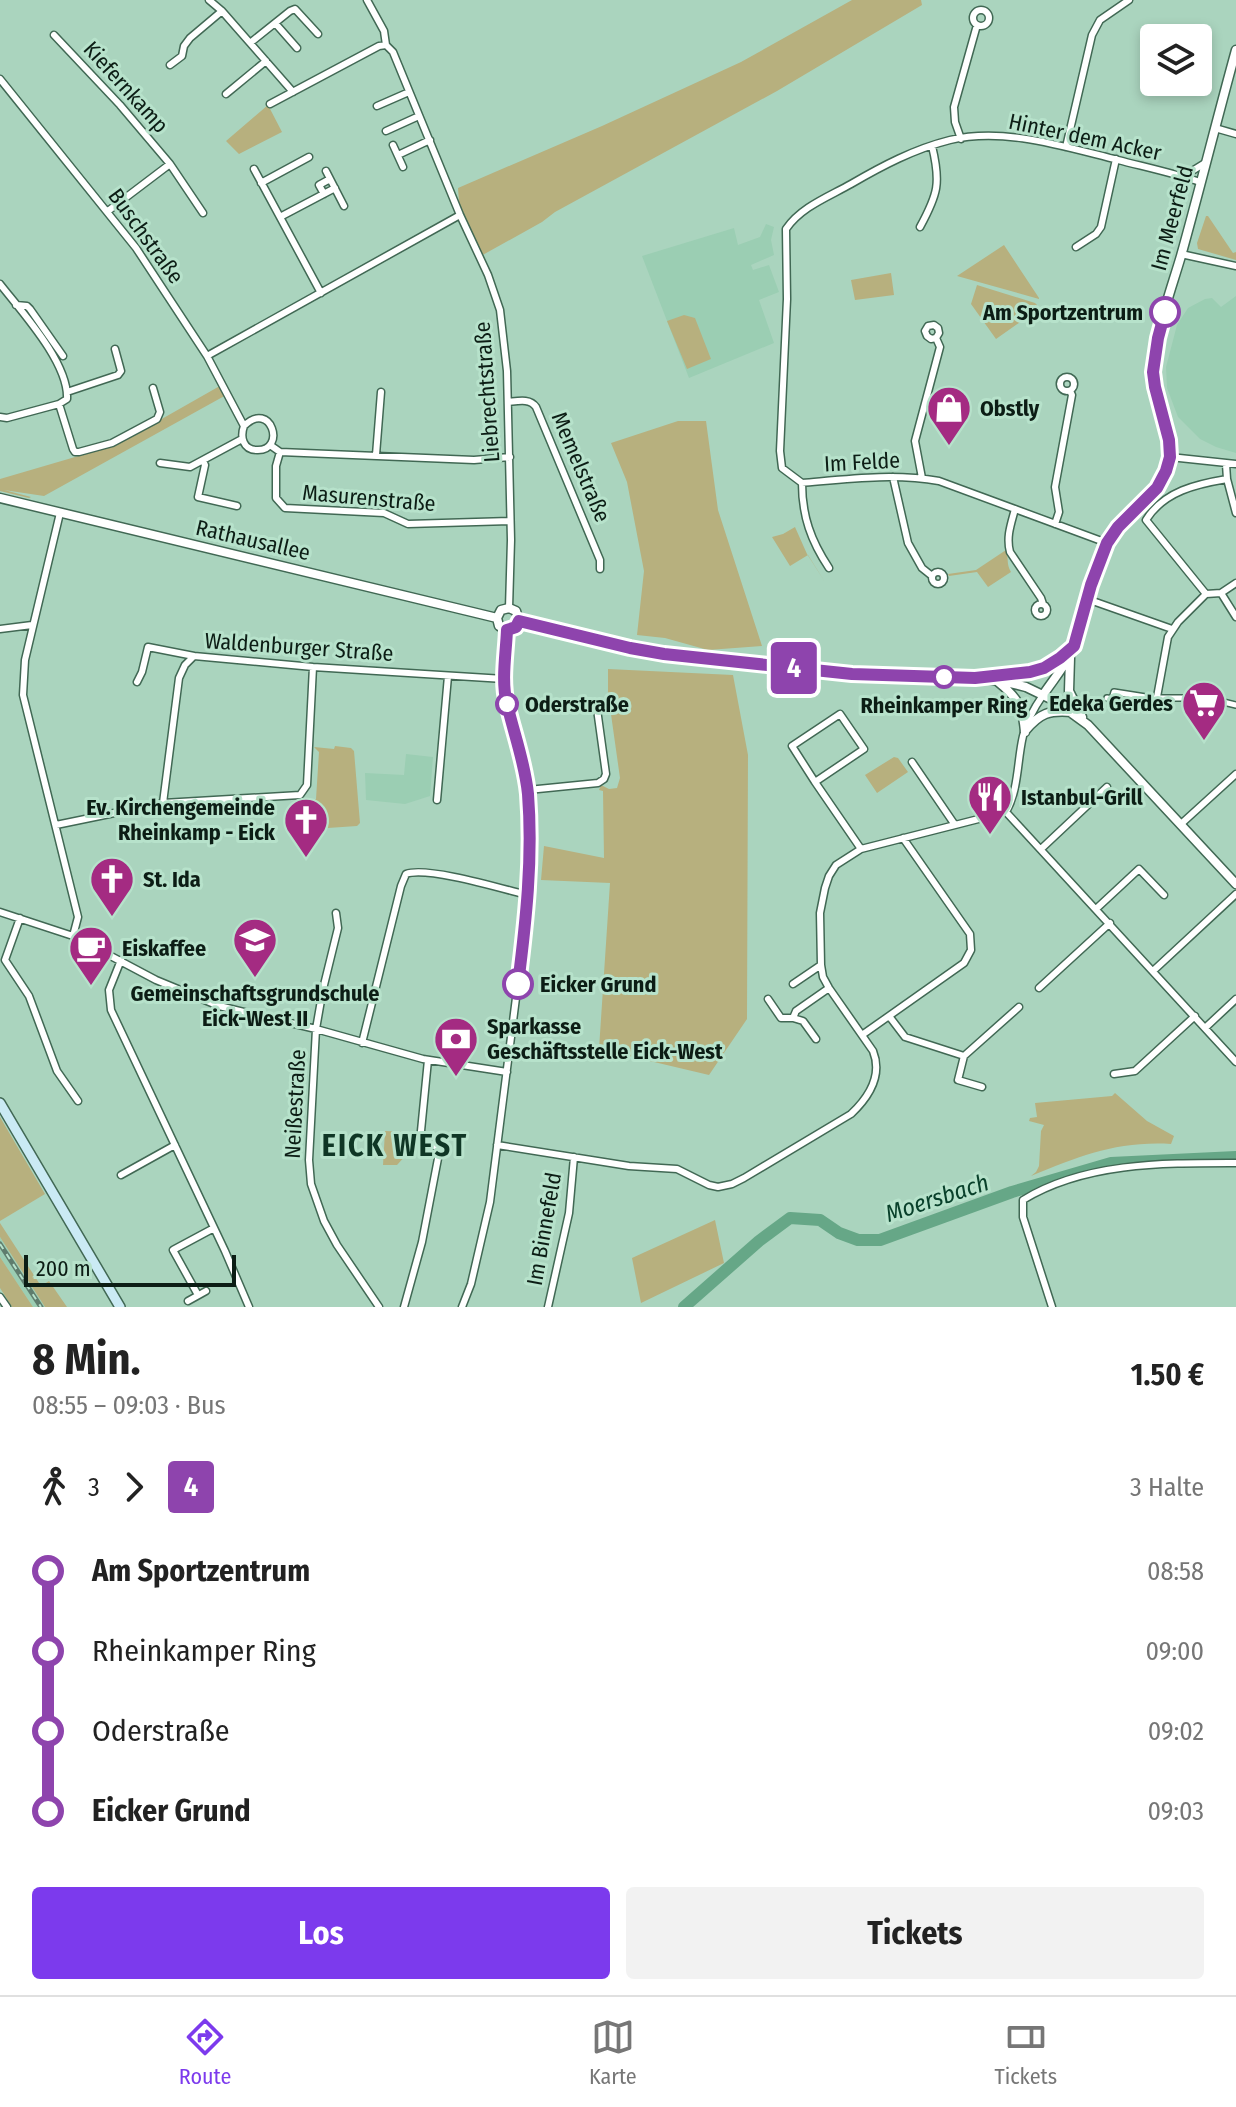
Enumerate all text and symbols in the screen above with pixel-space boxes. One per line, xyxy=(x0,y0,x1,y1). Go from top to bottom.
map controls xyxy=(1140,24,1212,96)
button: layers xyxy=(1140,24,1212,96)
street label: Kiefernkamp xyxy=(78,36,174,138)
street label: Hinter dem Acker xyxy=(1006,108,1164,166)
street label: Im Meerfeld xyxy=(1145,162,1199,274)
street label: Buschstraße xyxy=(102,183,190,289)
marker: Am Sportzentrum xyxy=(1150,297,1180,327)
place label: Am Sportzentrum xyxy=(982,299,1143,326)
street label: Liebrechtstraße xyxy=(469,321,505,463)
shop icon: Obstly xyxy=(925,384,973,447)
place label: Obstly xyxy=(980,395,1040,422)
street label: Memelstraße xyxy=(546,408,616,526)
street label: Im Felde xyxy=(823,447,901,477)
street label: Masurenstraße xyxy=(301,479,437,517)
street label: Rathausallee xyxy=(193,514,313,566)
street label: Waldenburger Straße xyxy=(204,627,394,667)
line badge: 4 xyxy=(768,642,820,694)
text: 4 xyxy=(787,651,801,684)
marker: Rheinkamper Ring xyxy=(933,666,955,688)
supermarket icon: Edeka Gerdes xyxy=(1180,679,1228,742)
place label: Edeka Gerdes xyxy=(1049,690,1173,717)
place label: Oderstraße xyxy=(525,691,629,718)
place label: Rheinkamper Ring xyxy=(860,692,1028,719)
marker: Oderstraße xyxy=(496,693,518,715)
restaurant icon: Istanbul-Grill xyxy=(966,773,1014,836)
place label: Istanbul-Grill xyxy=(1021,784,1144,811)
place label: Ev. Kirchengemeinde Rheinkamp - Eick xyxy=(86,794,276,846)
church icon: Ev. Kirchengemeinde Rheinkamp - Eick xyxy=(282,796,330,859)
church icon: St. Ida xyxy=(88,855,136,918)
place label: St. Ida xyxy=(143,866,201,893)
school or university icon: Gemeinschaftsgrundschule Eick-West II xyxy=(231,916,279,979)
cafe icon: Eiskaffee xyxy=(67,924,115,987)
place label: Eiskaffee xyxy=(122,935,206,962)
marker: Eicker Grund xyxy=(503,969,533,999)
place label: Eicker Grund xyxy=(540,971,656,998)
place label: Gemeinschaftsgrundschule Eick-West II xyxy=(131,980,379,1032)
place label: Sparkasse Geschäftsstelle Eick-West xyxy=(487,1013,723,1065)
bank icon: Sparkasse Geschäftsstelle Eick-West xyxy=(432,1015,480,1078)
street label: Neißestraße xyxy=(279,1049,311,1159)
district label: EICK WEST xyxy=(322,1128,468,1164)
water label: Moersbach xyxy=(882,1168,992,1228)
street label: Im Binnefeld xyxy=(521,1170,567,1288)
scale bar xyxy=(24,1251,236,1287)
text: 200 m xyxy=(36,1255,91,1282)
text: 8 Min. xyxy=(32,1333,141,1386)
text: 1.50 € xyxy=(1131,1357,1204,1393)
text: 08:55 – 09:03 · Bus xyxy=(32,1390,226,1421)
icon: walk xyxy=(32,1465,76,1509)
icon: forward xyxy=(112,1465,156,1509)
text: 4 xyxy=(184,1470,198,1503)
text: 3 xyxy=(88,1472,100,1503)
text: 3 Halte xyxy=(1130,1472,1204,1503)
text: Am Sportzentrum xyxy=(92,1553,310,1589)
text: 08:58 xyxy=(1147,1556,1204,1587)
text: Rheinkamper Ring xyxy=(92,1633,316,1669)
text: 09:00 xyxy=(1145,1636,1204,1667)
text: Oderstraße xyxy=(92,1713,230,1749)
text: 09:02 xyxy=(1148,1716,1204,1747)
text: Eicker Grund xyxy=(92,1793,251,1829)
text: 09:03 xyxy=(1148,1796,1204,1827)
button: Los xyxy=(32,1887,610,1979)
button: Tickets xyxy=(626,1887,1204,1979)
tab: Route xyxy=(179,2015,231,2090)
tab: Karte xyxy=(589,2015,637,2090)
tab: Tickets xyxy=(994,2015,1057,2090)

